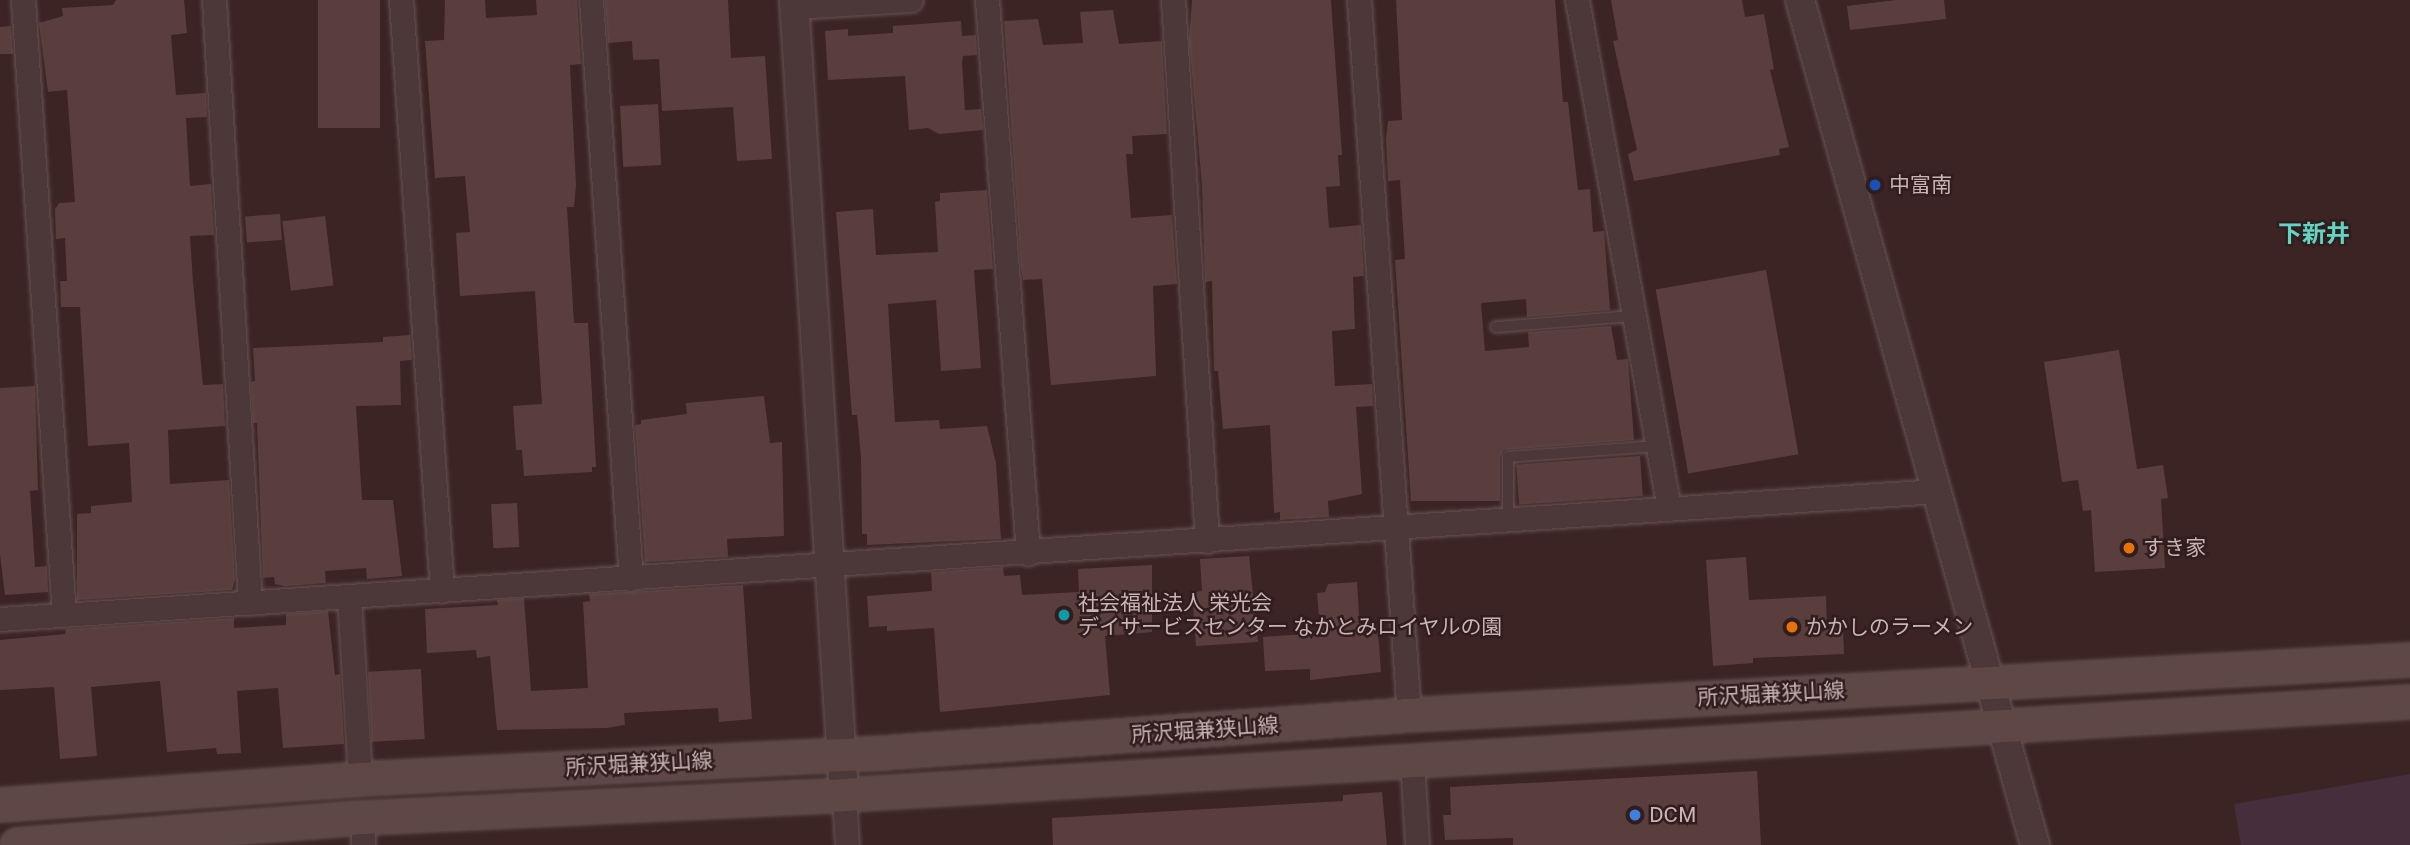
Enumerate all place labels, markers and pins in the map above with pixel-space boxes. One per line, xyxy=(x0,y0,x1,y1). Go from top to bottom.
place label: 中富南 xyxy=(1889,172,1952,198)
marker: 中富南 xyxy=(1867,177,1883,193)
place label: すき家 xyxy=(2143,535,2206,561)
marker: すき家 xyxy=(2121,540,2137,556)
place label: 社会福祉法人 栄光会 デイサービスセンター なかとみロイヤルの園 xyxy=(1078,590,1503,640)
marker: 社会福祉法人 栄光会 デイサービスセンター なかとみロイヤルの園 xyxy=(1056,607,1072,623)
place label: かかしのラーメン xyxy=(1806,614,1974,640)
marker: かかしのラーメン xyxy=(1784,619,1800,635)
place label: DCM xyxy=(1649,802,1697,828)
marker: DCM xyxy=(1627,807,1643,823)

